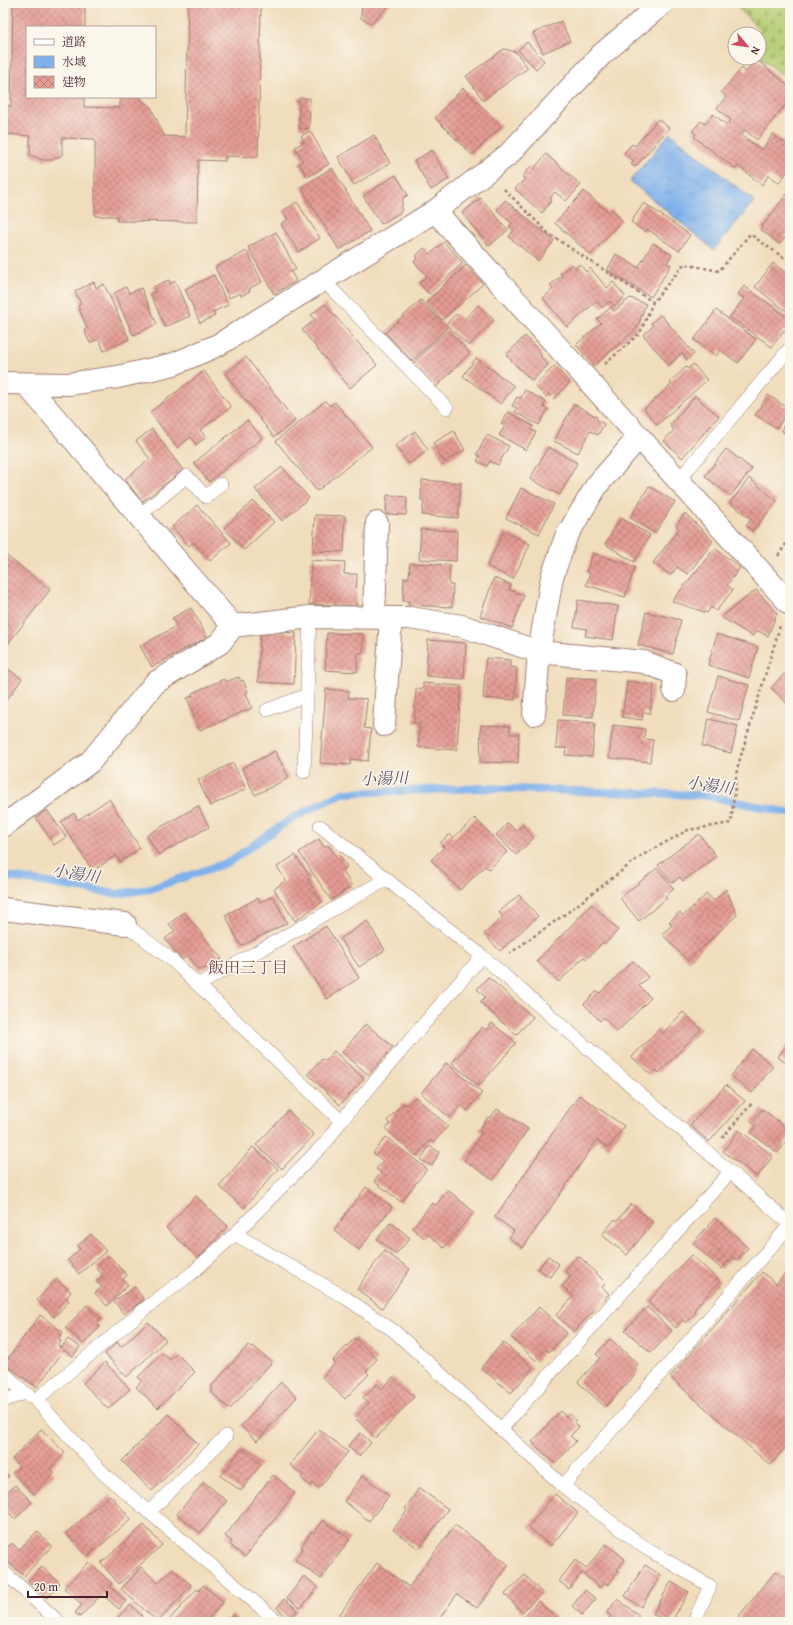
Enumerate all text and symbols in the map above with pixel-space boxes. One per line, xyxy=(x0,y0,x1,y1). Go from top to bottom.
legend xyxy=(26,26,156,98)
north arrow xyxy=(727,26,767,66)
text: 道路 xyxy=(62,33,86,50)
text: N xyxy=(747,44,765,59)
text: 水域 xyxy=(62,53,86,70)
text: 建物 xyxy=(62,73,86,90)
water label: 小湯川 xyxy=(360,765,410,791)
water label: 小湯川 xyxy=(685,770,737,801)
water label: 小湯川 xyxy=(50,857,104,889)
district label: 飯田三丁目 xyxy=(208,955,288,979)
scale bar xyxy=(28,1573,107,1599)
text: 20 m xyxy=(34,1578,58,1595)

